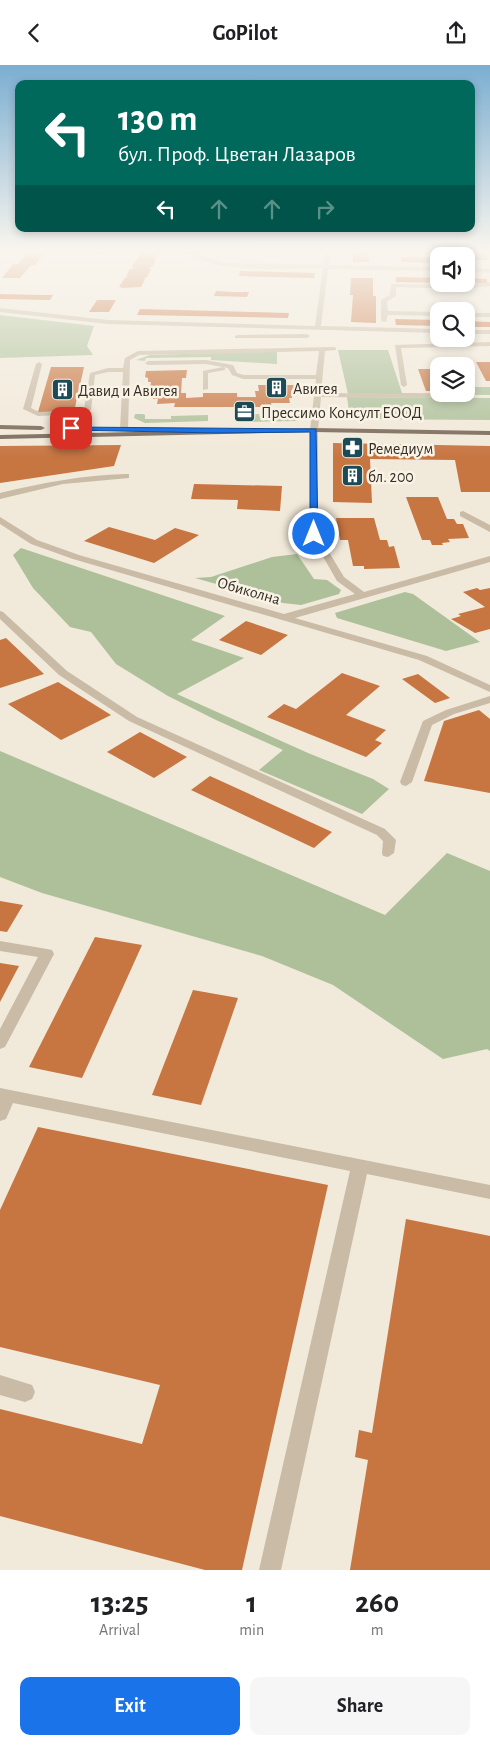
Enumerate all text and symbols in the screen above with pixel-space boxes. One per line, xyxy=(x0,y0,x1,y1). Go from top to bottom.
icon: back xyxy=(20,19,48,47)
icon: share xyxy=(442,19,470,47)
text: GoPilot xyxy=(212,22,278,44)
icon: left xyxy=(35,100,100,165)
text: 130 m xyxy=(118,102,197,137)
text: бул. Проф. Цветан Лазаров xyxy=(118,143,356,165)
icon: left xyxy=(152,195,180,223)
icon: ahead xyxy=(205,195,233,223)
icon: ahead xyxy=(258,195,286,223)
icon: right xyxy=(311,195,339,223)
map controls xyxy=(430,247,475,402)
button: sound xyxy=(430,247,475,292)
button: search xyxy=(430,302,475,347)
button: layers xyxy=(430,357,475,402)
building icon: Авигея xyxy=(265,376,289,400)
building icon: Давид и Авигея xyxy=(50,378,74,402)
place label: Авигея xyxy=(293,381,338,397)
place label: Давид и Авигея xyxy=(78,383,178,399)
office icon: Прессимо Консулт ЕООД xyxy=(233,400,257,424)
place label: Прессимо Консулт ЕООД xyxy=(261,405,422,422)
pin xyxy=(50,407,92,449)
icon: arrive xyxy=(57,414,85,442)
pharmacy icon: Ремедиум xyxy=(340,436,364,460)
place label: Ремедиум xyxy=(368,441,433,458)
building icon: бл. 200 xyxy=(340,464,364,488)
place label: бл. 200 xyxy=(368,469,414,485)
position arrow xyxy=(287,507,339,559)
street label: Обиколна xyxy=(215,574,282,608)
text: 13:25 xyxy=(91,1588,148,1618)
text: 1 xyxy=(246,1588,257,1618)
text: 260 xyxy=(355,1588,399,1618)
text: Arrival xyxy=(99,1622,140,1638)
text: min xyxy=(239,1622,264,1638)
text: m xyxy=(371,1622,383,1638)
button: Exit xyxy=(20,1677,240,1735)
button: Share xyxy=(250,1677,470,1735)

